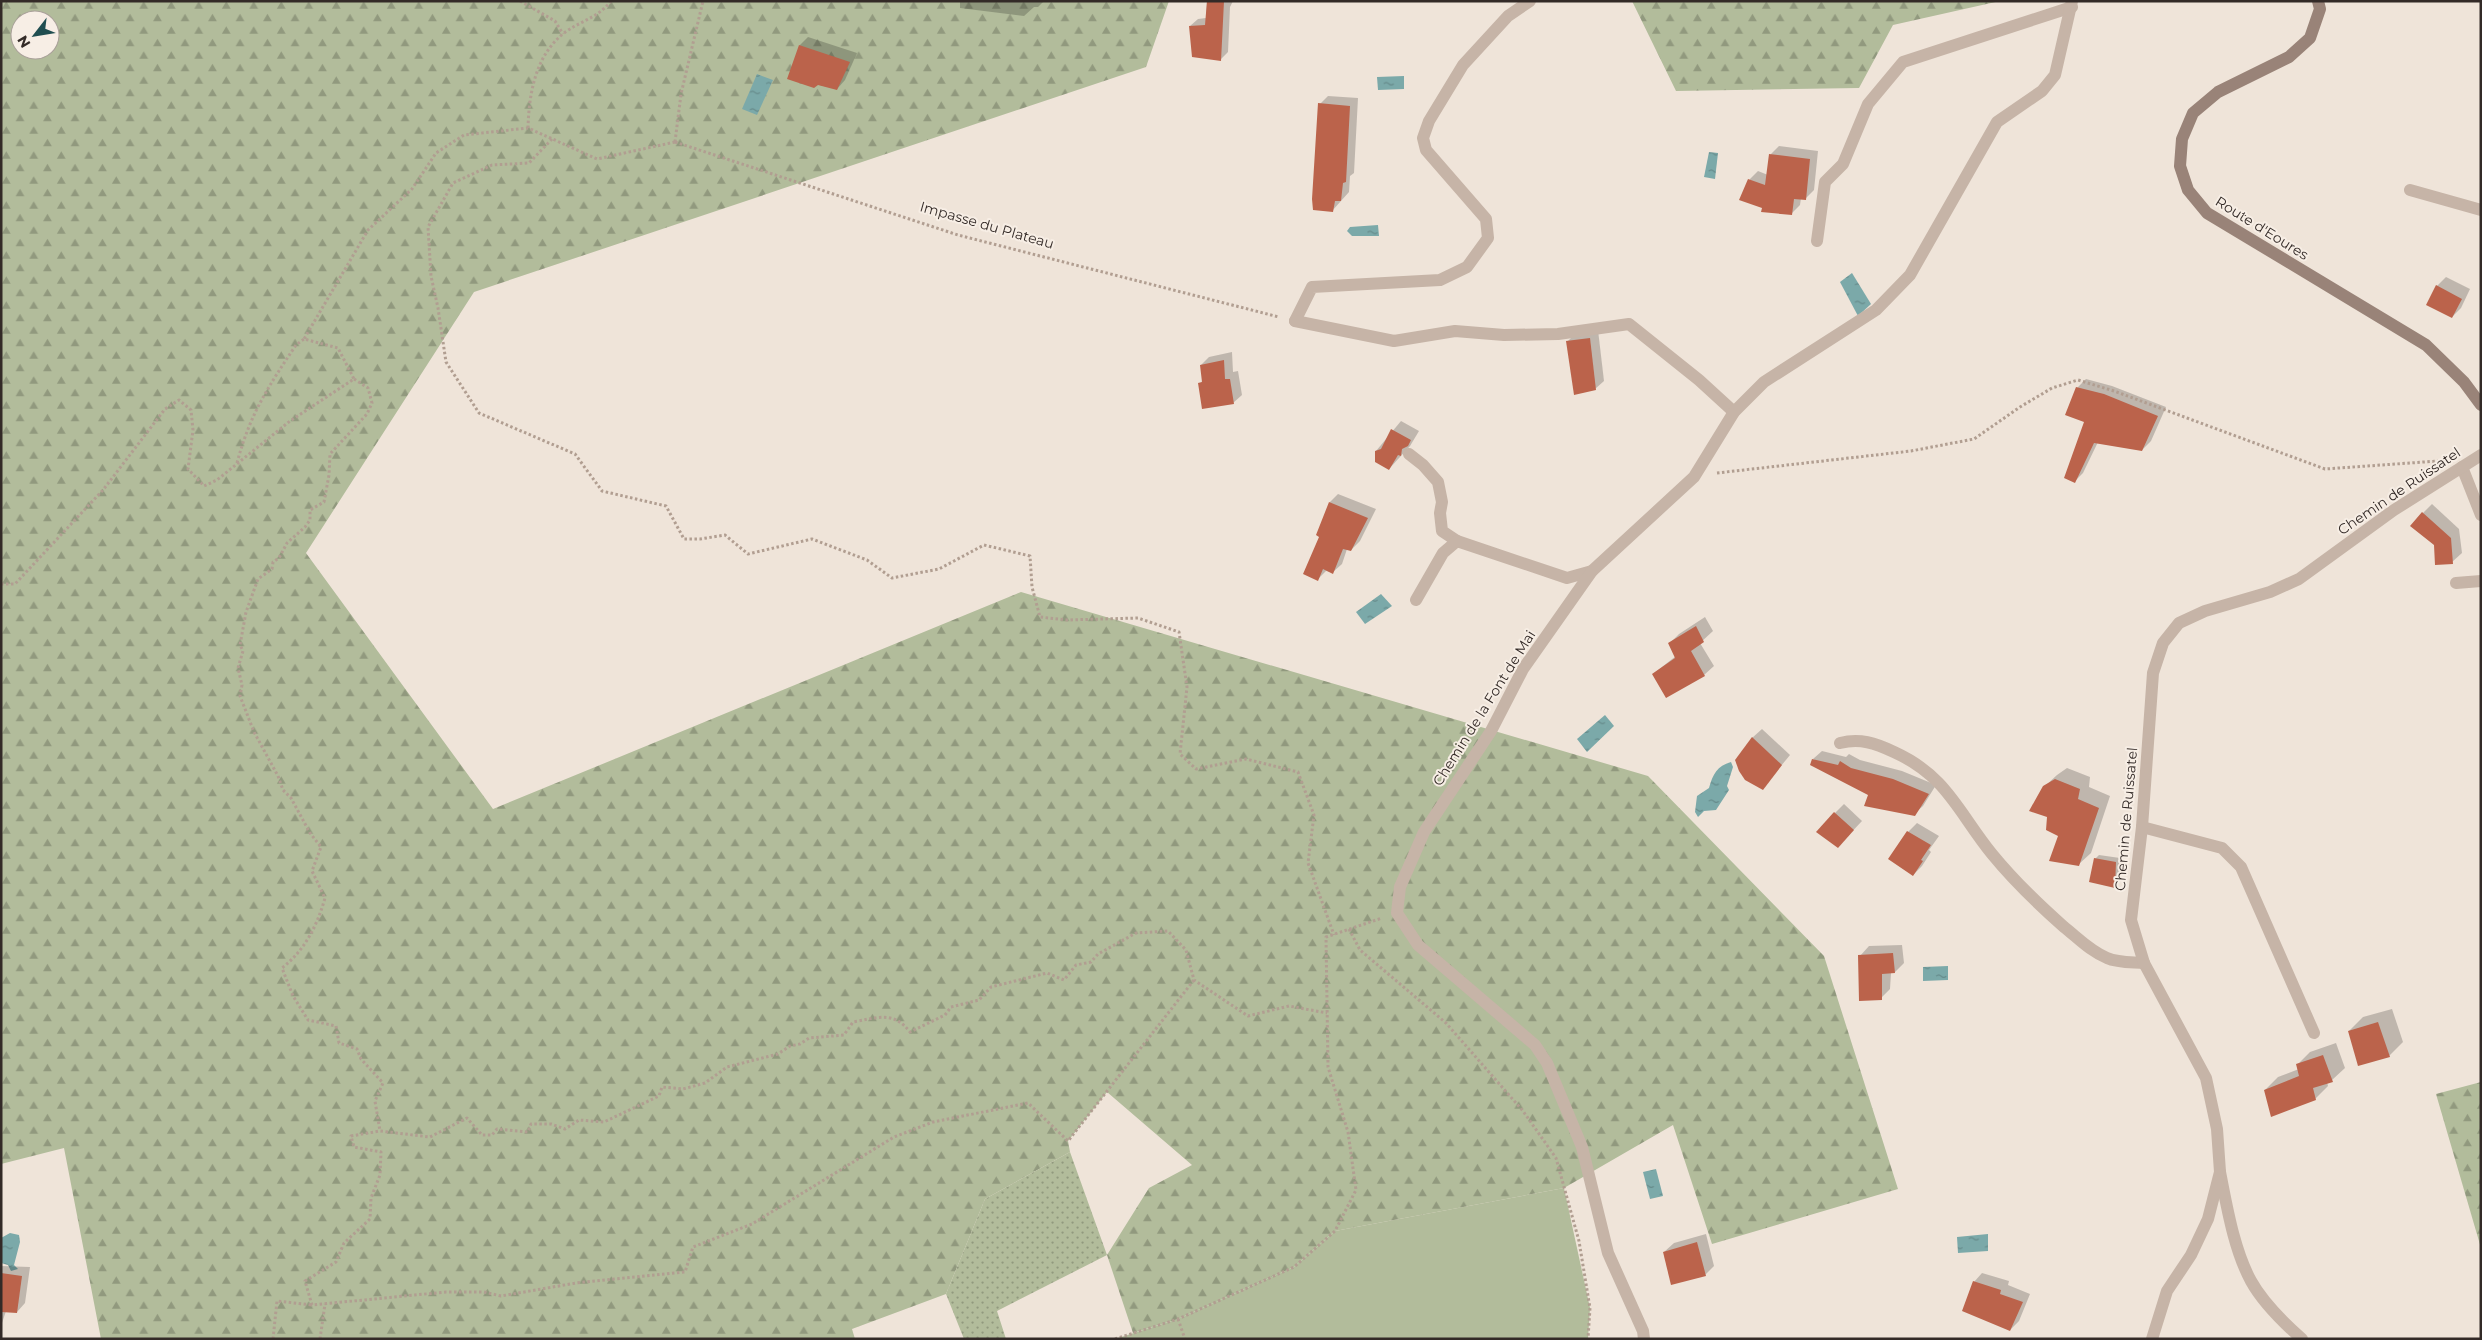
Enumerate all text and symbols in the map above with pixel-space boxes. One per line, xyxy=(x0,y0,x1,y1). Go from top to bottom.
north arrow xyxy=(10,10,60,60)
text: N xyxy=(13,32,34,51)
street label: Route d'Eoures xyxy=(2212,192,2312,264)
street label: Impasse du Plateau xyxy=(918,197,1056,253)
street label: Chemin de Ruissatel xyxy=(2334,443,2464,539)
street label: Chemin de la Font de Mai xyxy=(1429,627,1539,789)
street label: Chemin de Ruissatel xyxy=(2111,746,2141,892)

